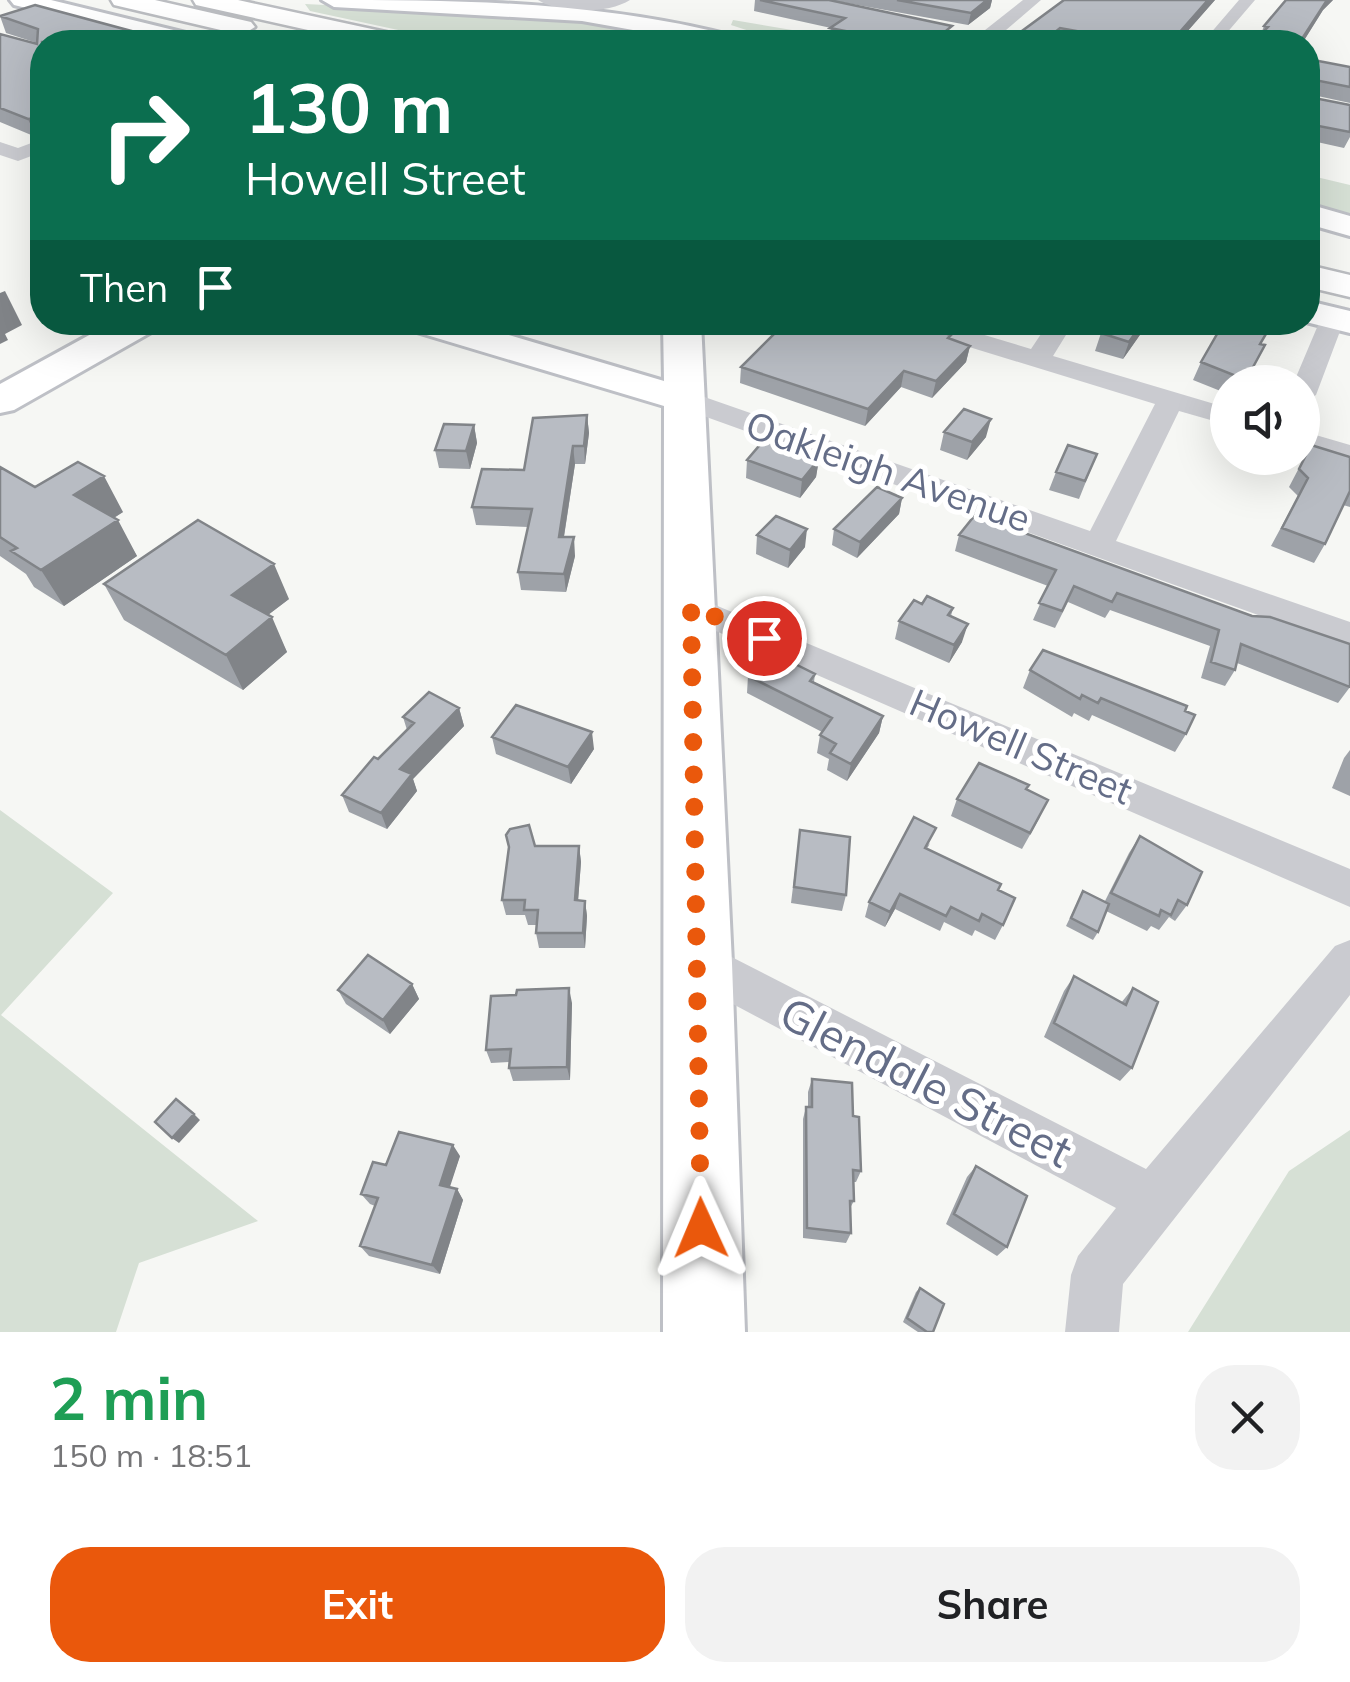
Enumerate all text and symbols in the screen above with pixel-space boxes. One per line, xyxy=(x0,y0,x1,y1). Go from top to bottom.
text: 130 m xyxy=(245,63,453,151)
icon: right xyxy=(80,70,210,200)
text: Howell Street xyxy=(245,150,526,206)
icon: arrive xyxy=(188,260,243,315)
text: Then xyxy=(80,264,168,312)
map controls xyxy=(1210,365,1320,475)
button: sound xyxy=(1210,365,1320,475)
street label: Oakleigh Avenue xyxy=(740,400,1037,542)
pin xyxy=(722,596,807,681)
icon: arrive xyxy=(737,611,792,666)
street label: Howell Street xyxy=(903,678,1140,814)
street label: Glendale Street xyxy=(771,984,1082,1179)
position arrow xyxy=(649,1176,753,1280)
text: 2 min xyxy=(50,1360,208,1435)
button: close xyxy=(1195,1365,1300,1470)
text: 150 m · 18:51 xyxy=(50,1435,252,1475)
button: Exit xyxy=(50,1547,665,1662)
button: Share xyxy=(685,1547,1300,1662)

